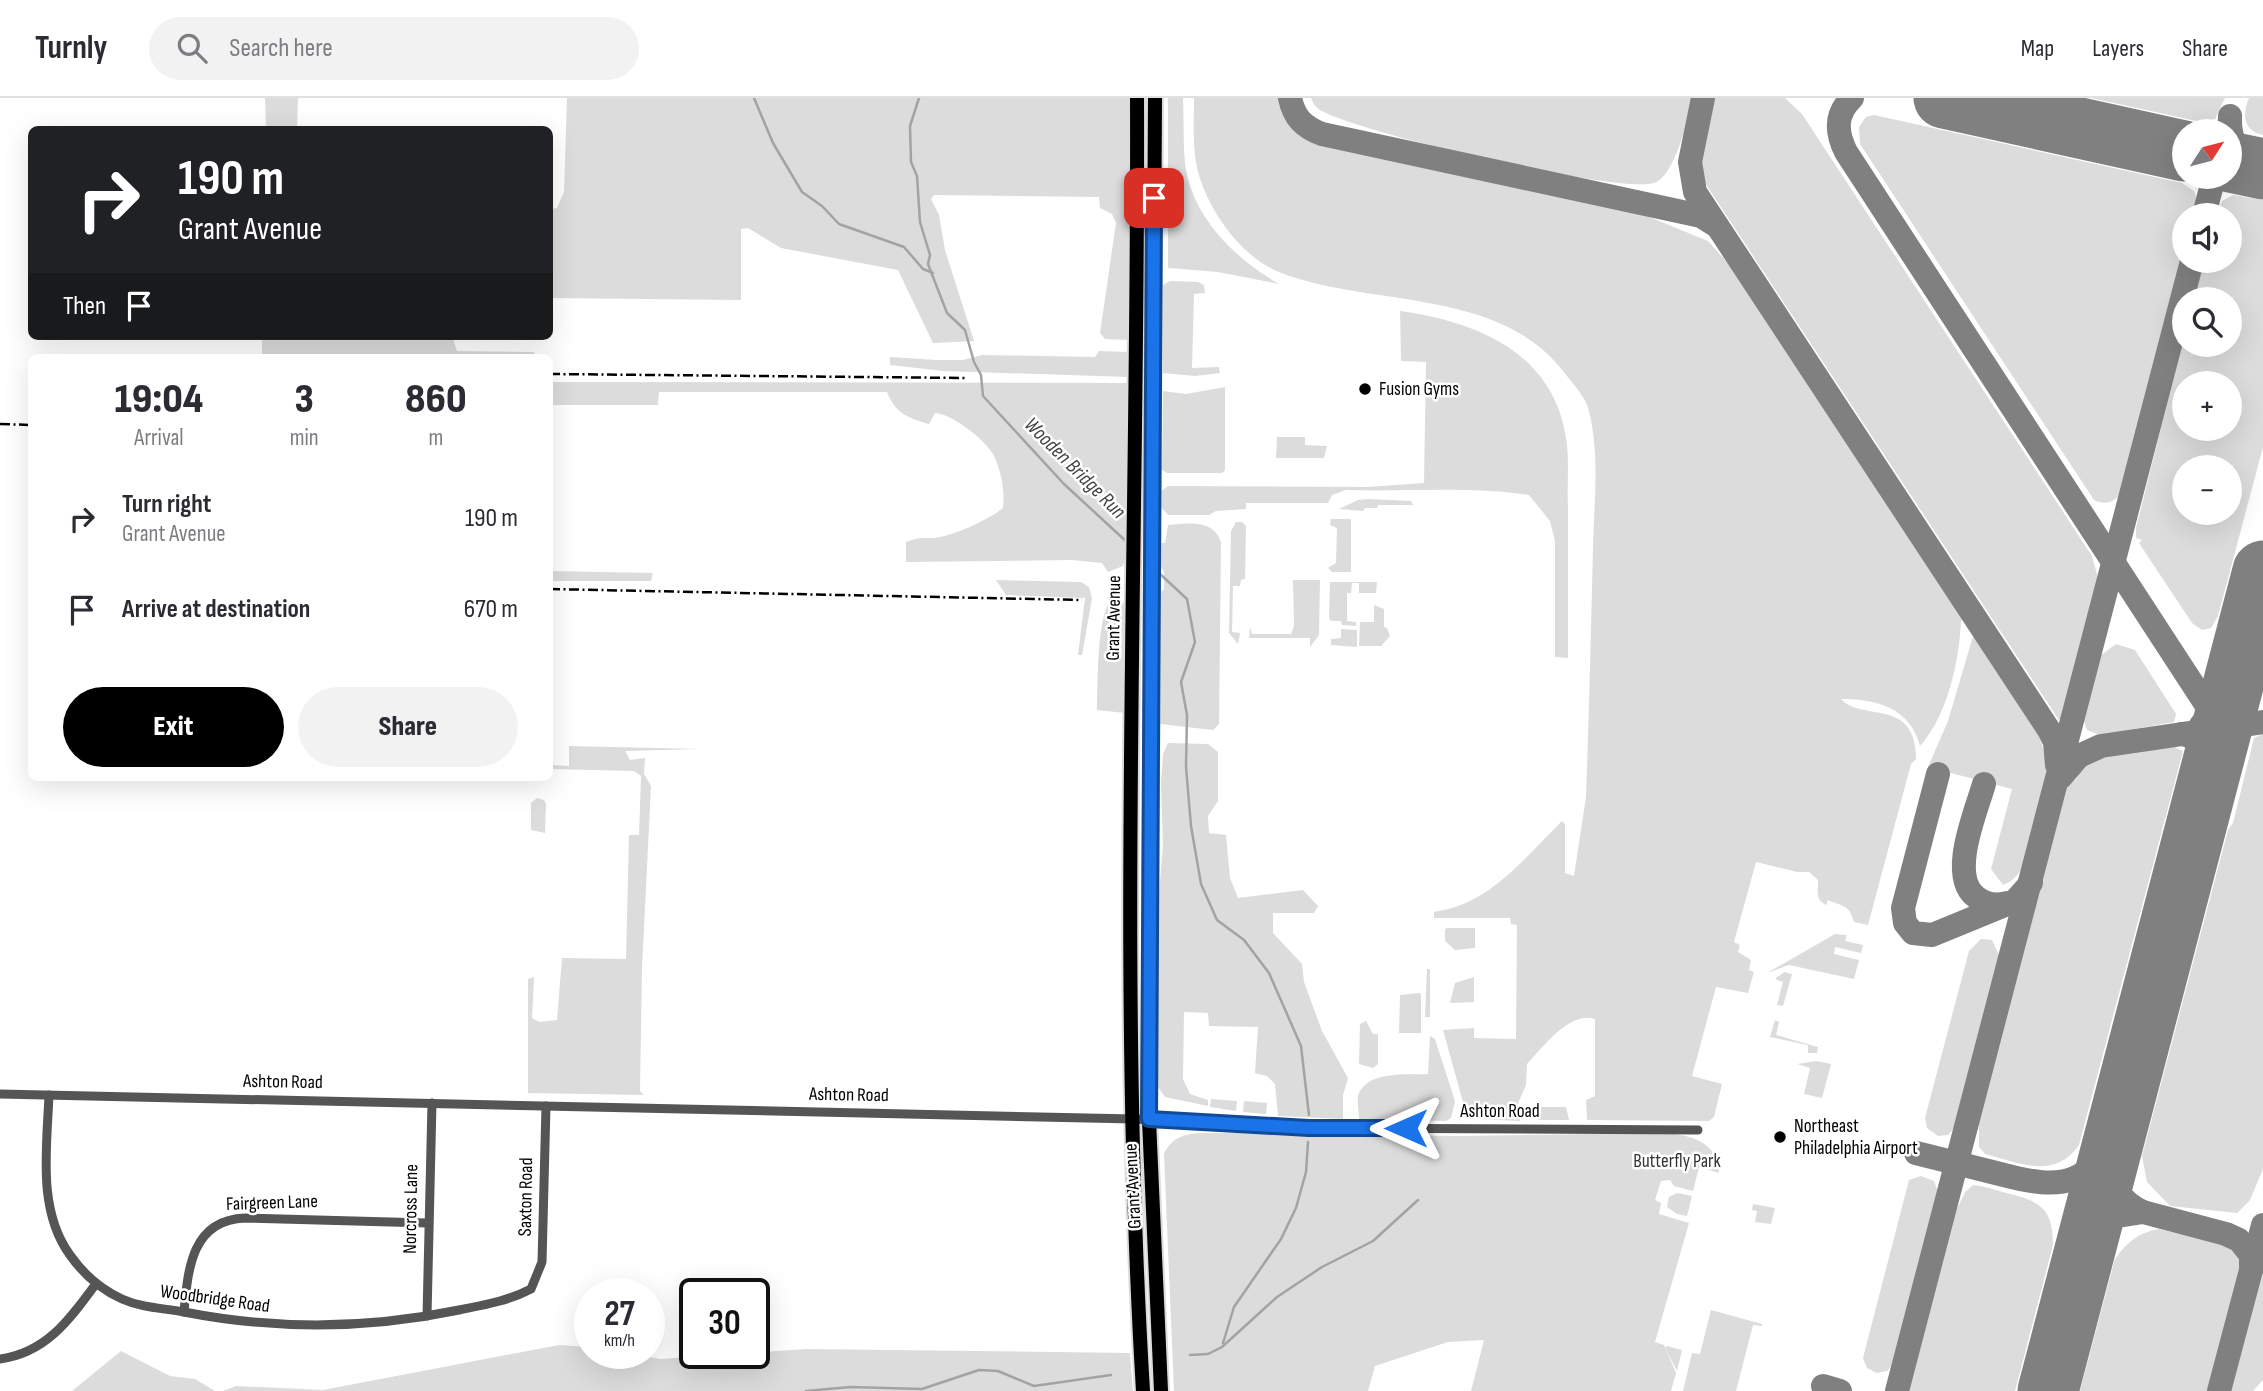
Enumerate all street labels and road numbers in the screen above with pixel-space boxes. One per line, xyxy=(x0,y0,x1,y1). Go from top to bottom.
street label: Grant Avenue xyxy=(1102,575,1126,661)
street label: Ashton Road xyxy=(242,1070,323,1094)
street label: Ashton Road xyxy=(808,1083,889,1107)
street label: Ashton Road xyxy=(1459,1100,1540,1123)
street label: Grant Avenue xyxy=(1119,1143,1147,1229)
street label: Saxton Road xyxy=(514,1157,538,1237)
street label: Norcross Lane xyxy=(399,1164,423,1254)
street label: Fairgreen Lane xyxy=(226,1190,318,1216)
street label: Woodbridge Road xyxy=(159,1280,271,1318)

